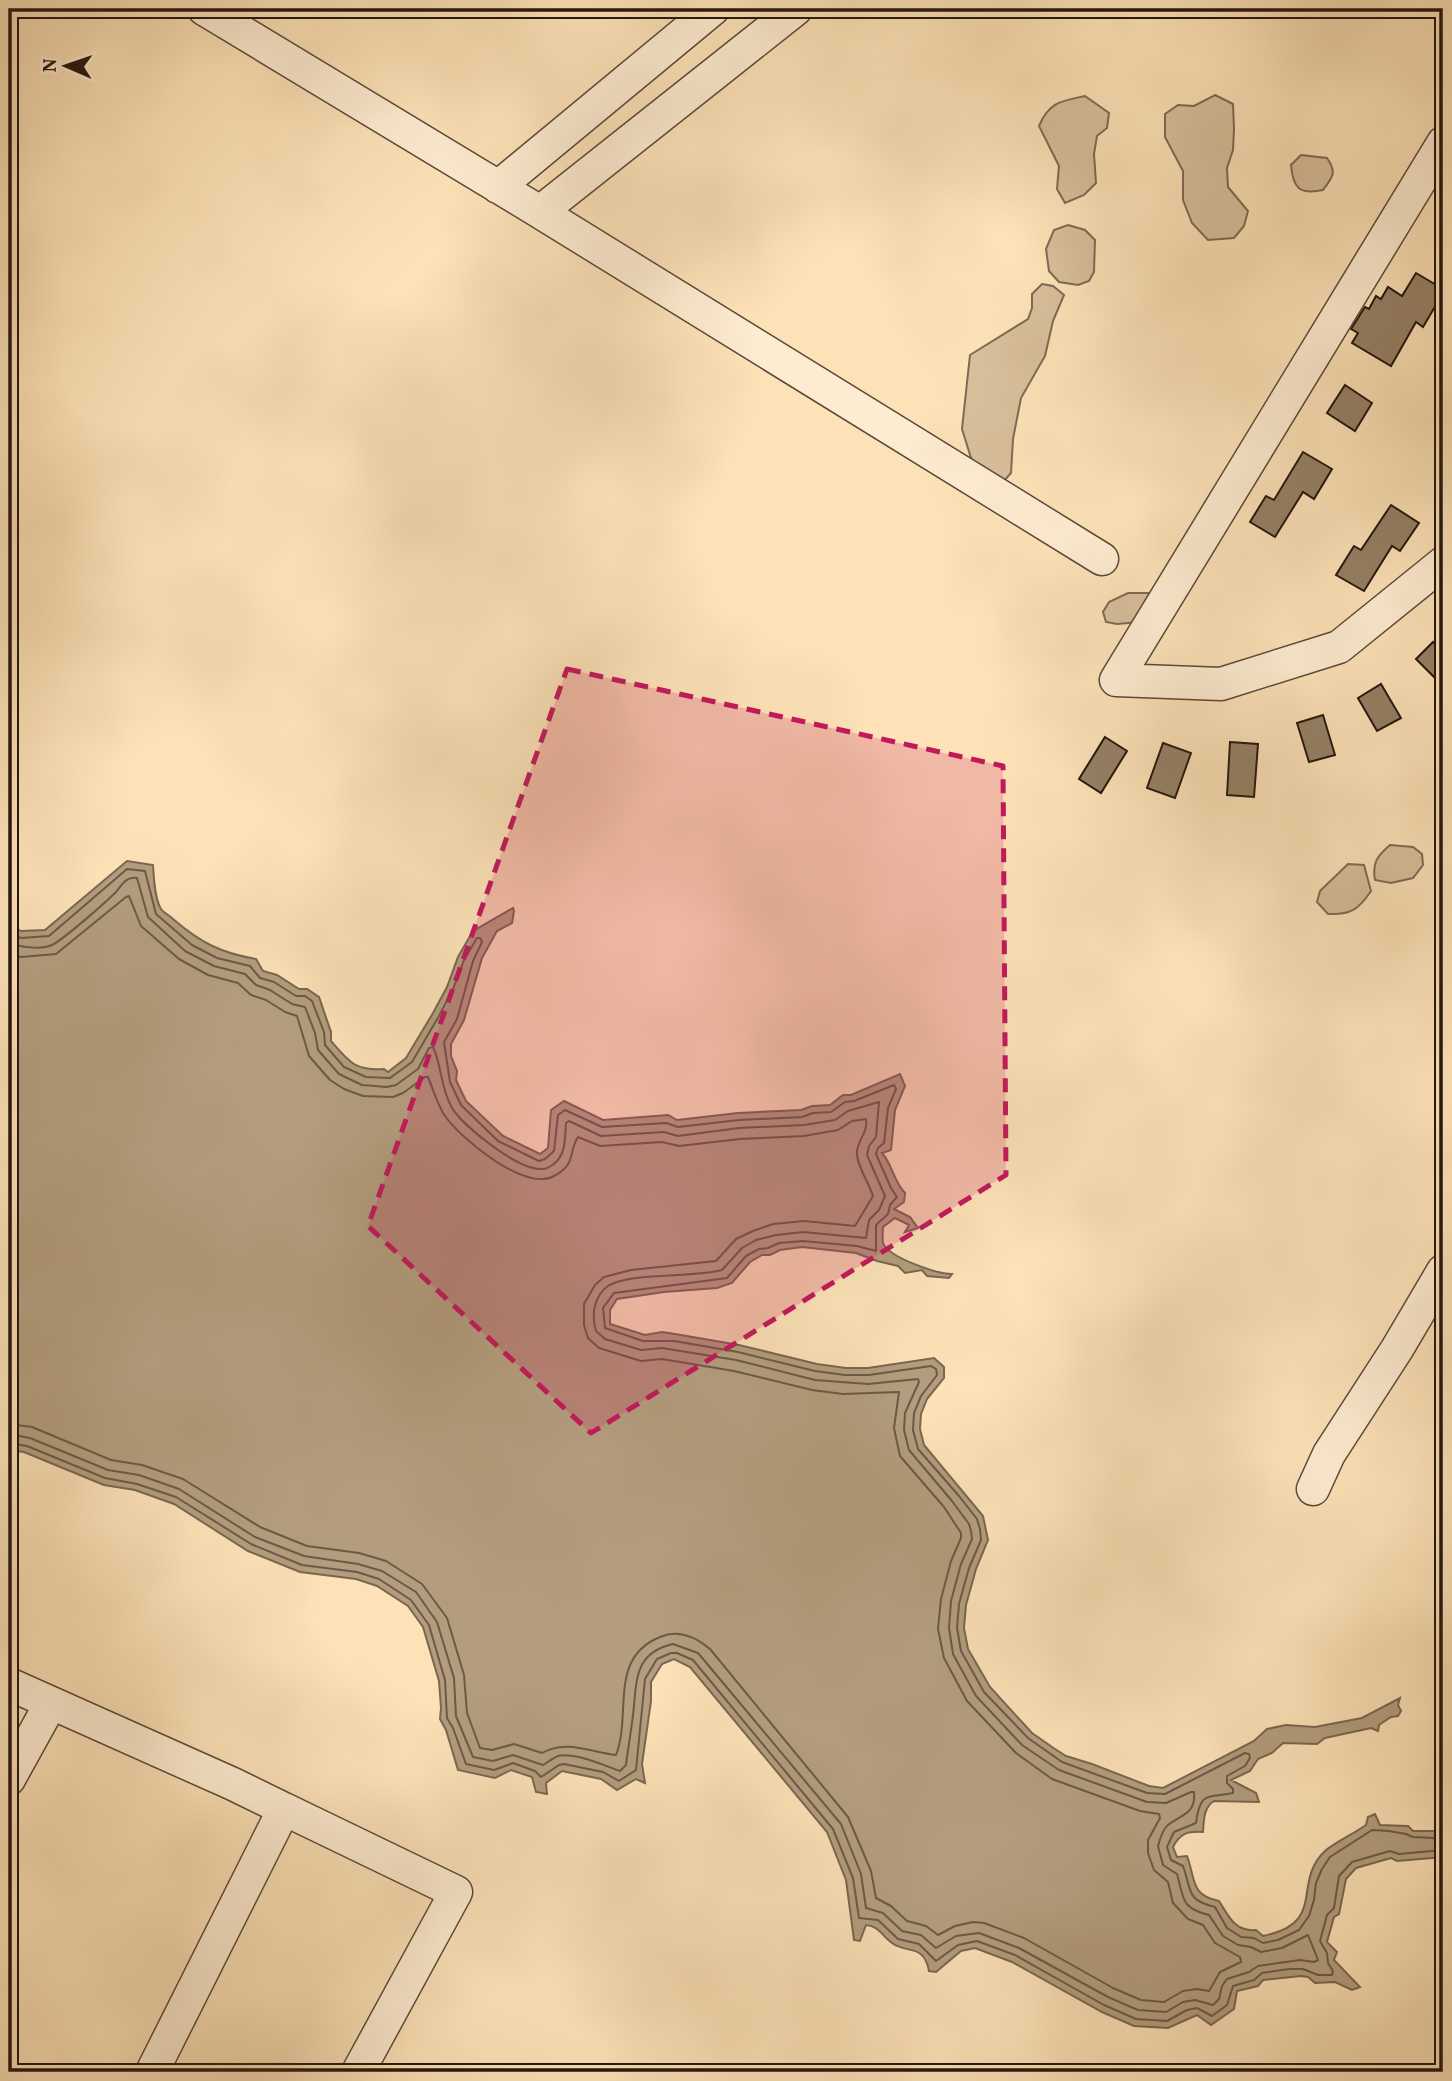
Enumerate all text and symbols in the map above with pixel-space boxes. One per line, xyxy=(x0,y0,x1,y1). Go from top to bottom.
north arrow xyxy=(32,32,102,102)
text: N xyxy=(38,58,64,73)

